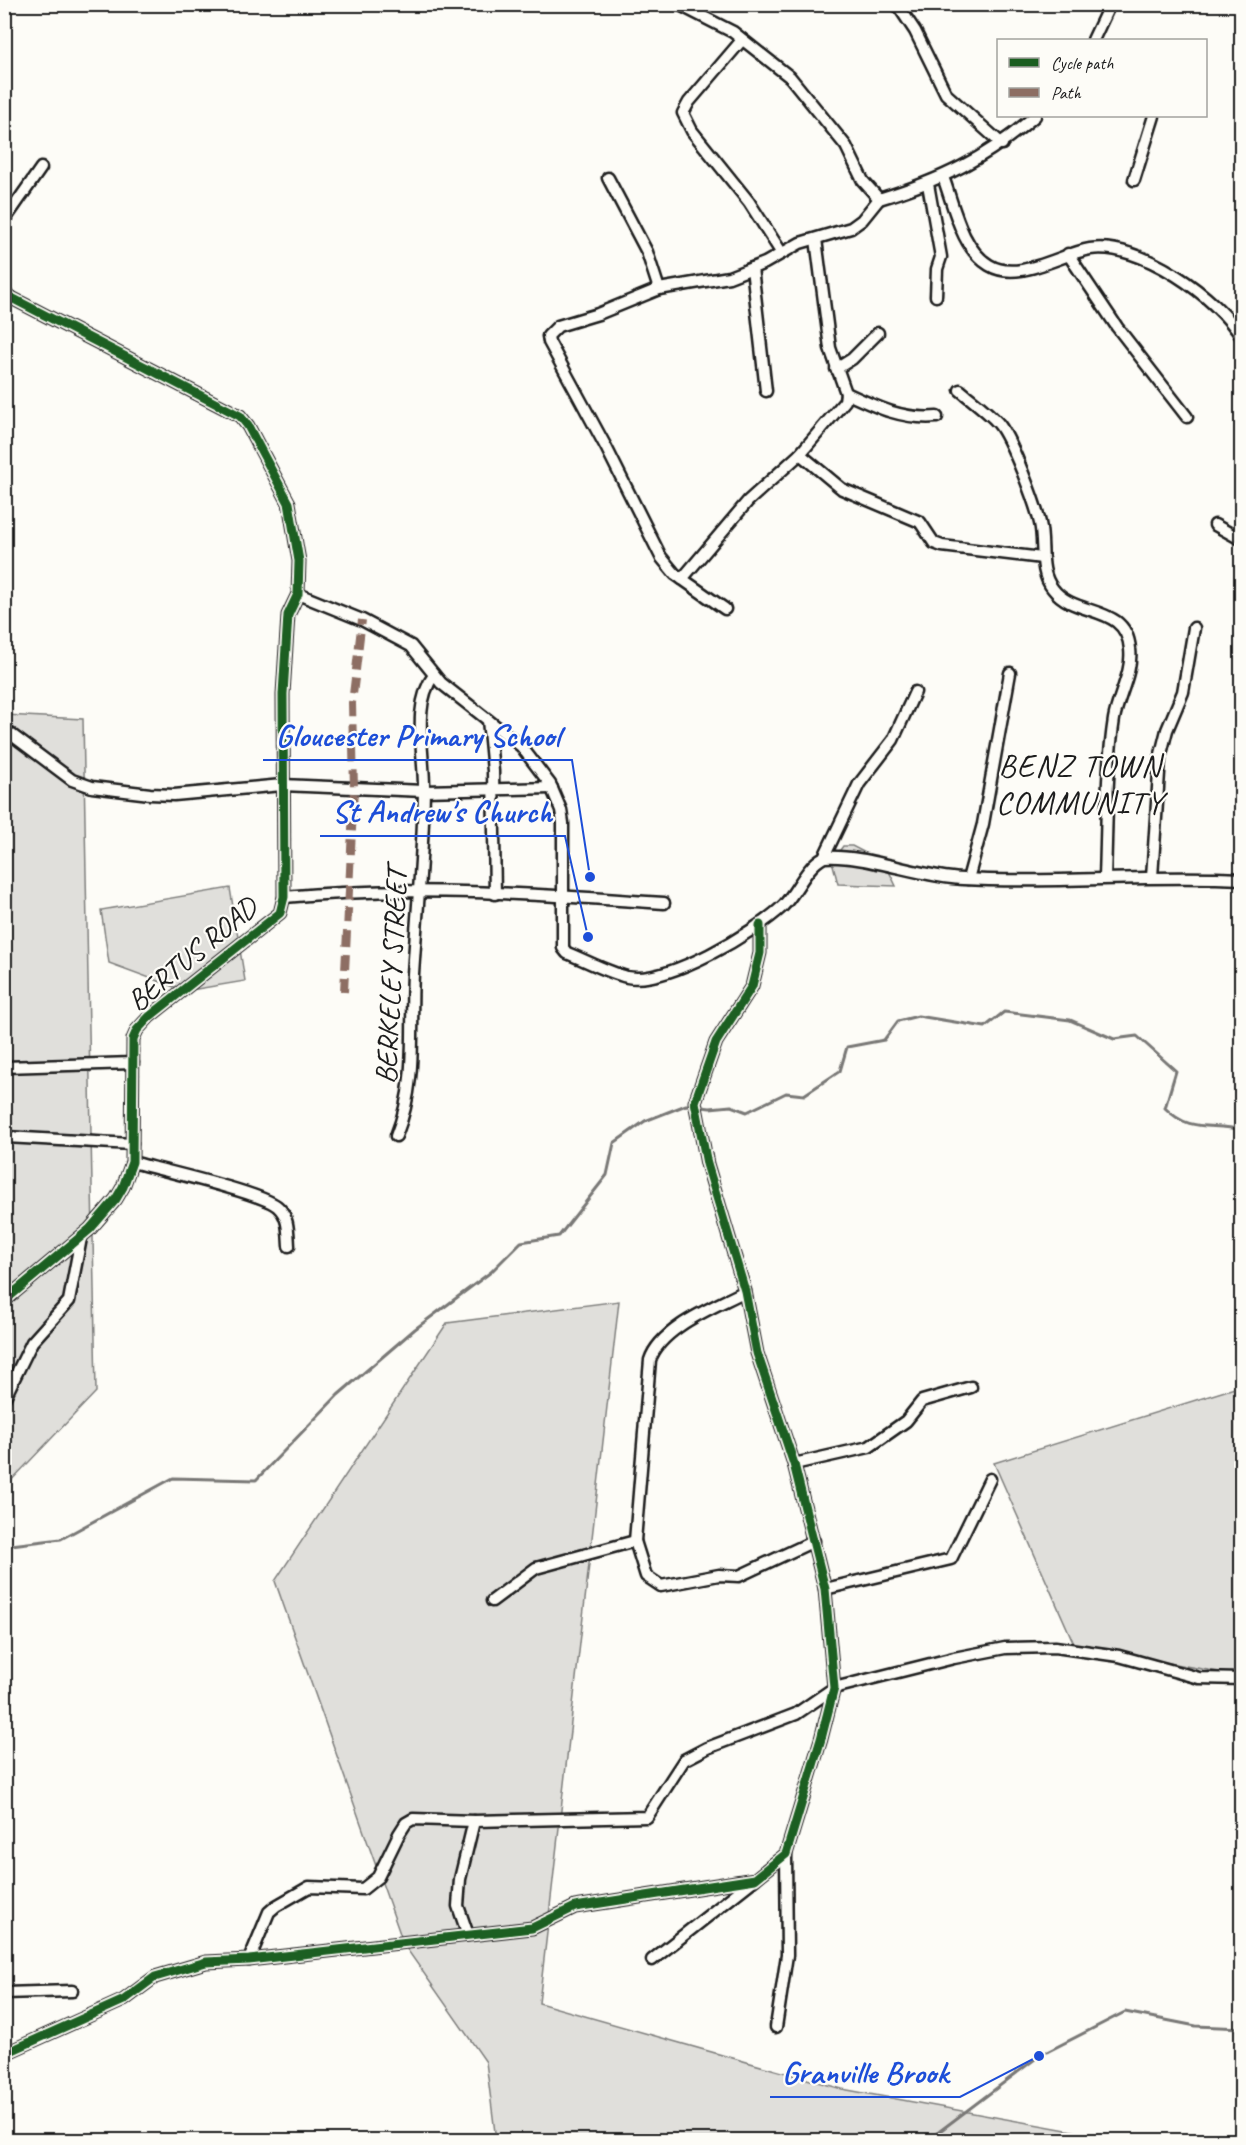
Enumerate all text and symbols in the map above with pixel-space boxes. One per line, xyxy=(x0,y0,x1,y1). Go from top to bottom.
legend xyxy=(997,39,1207,117)
text: Cycle path xyxy=(1051,52,1114,74)
text: Path xyxy=(1051,82,1081,104)
callout: Gloucester Primary School xyxy=(263,710,572,760)
text: Gloucester Primary School xyxy=(276,715,566,756)
district label: BENZ TOWN COMMUNITY xyxy=(996,745,1168,823)
callout: St Andrew's Church xyxy=(320,786,565,836)
text: St Andrew's Church xyxy=(332,791,553,832)
street label: BERKELEY STREET xyxy=(366,860,416,1085)
street label: BERTUS ROAD xyxy=(119,887,267,1019)
callout: Granville Brook xyxy=(770,2047,960,2097)
text: Granville Brook xyxy=(782,2052,951,2093)

